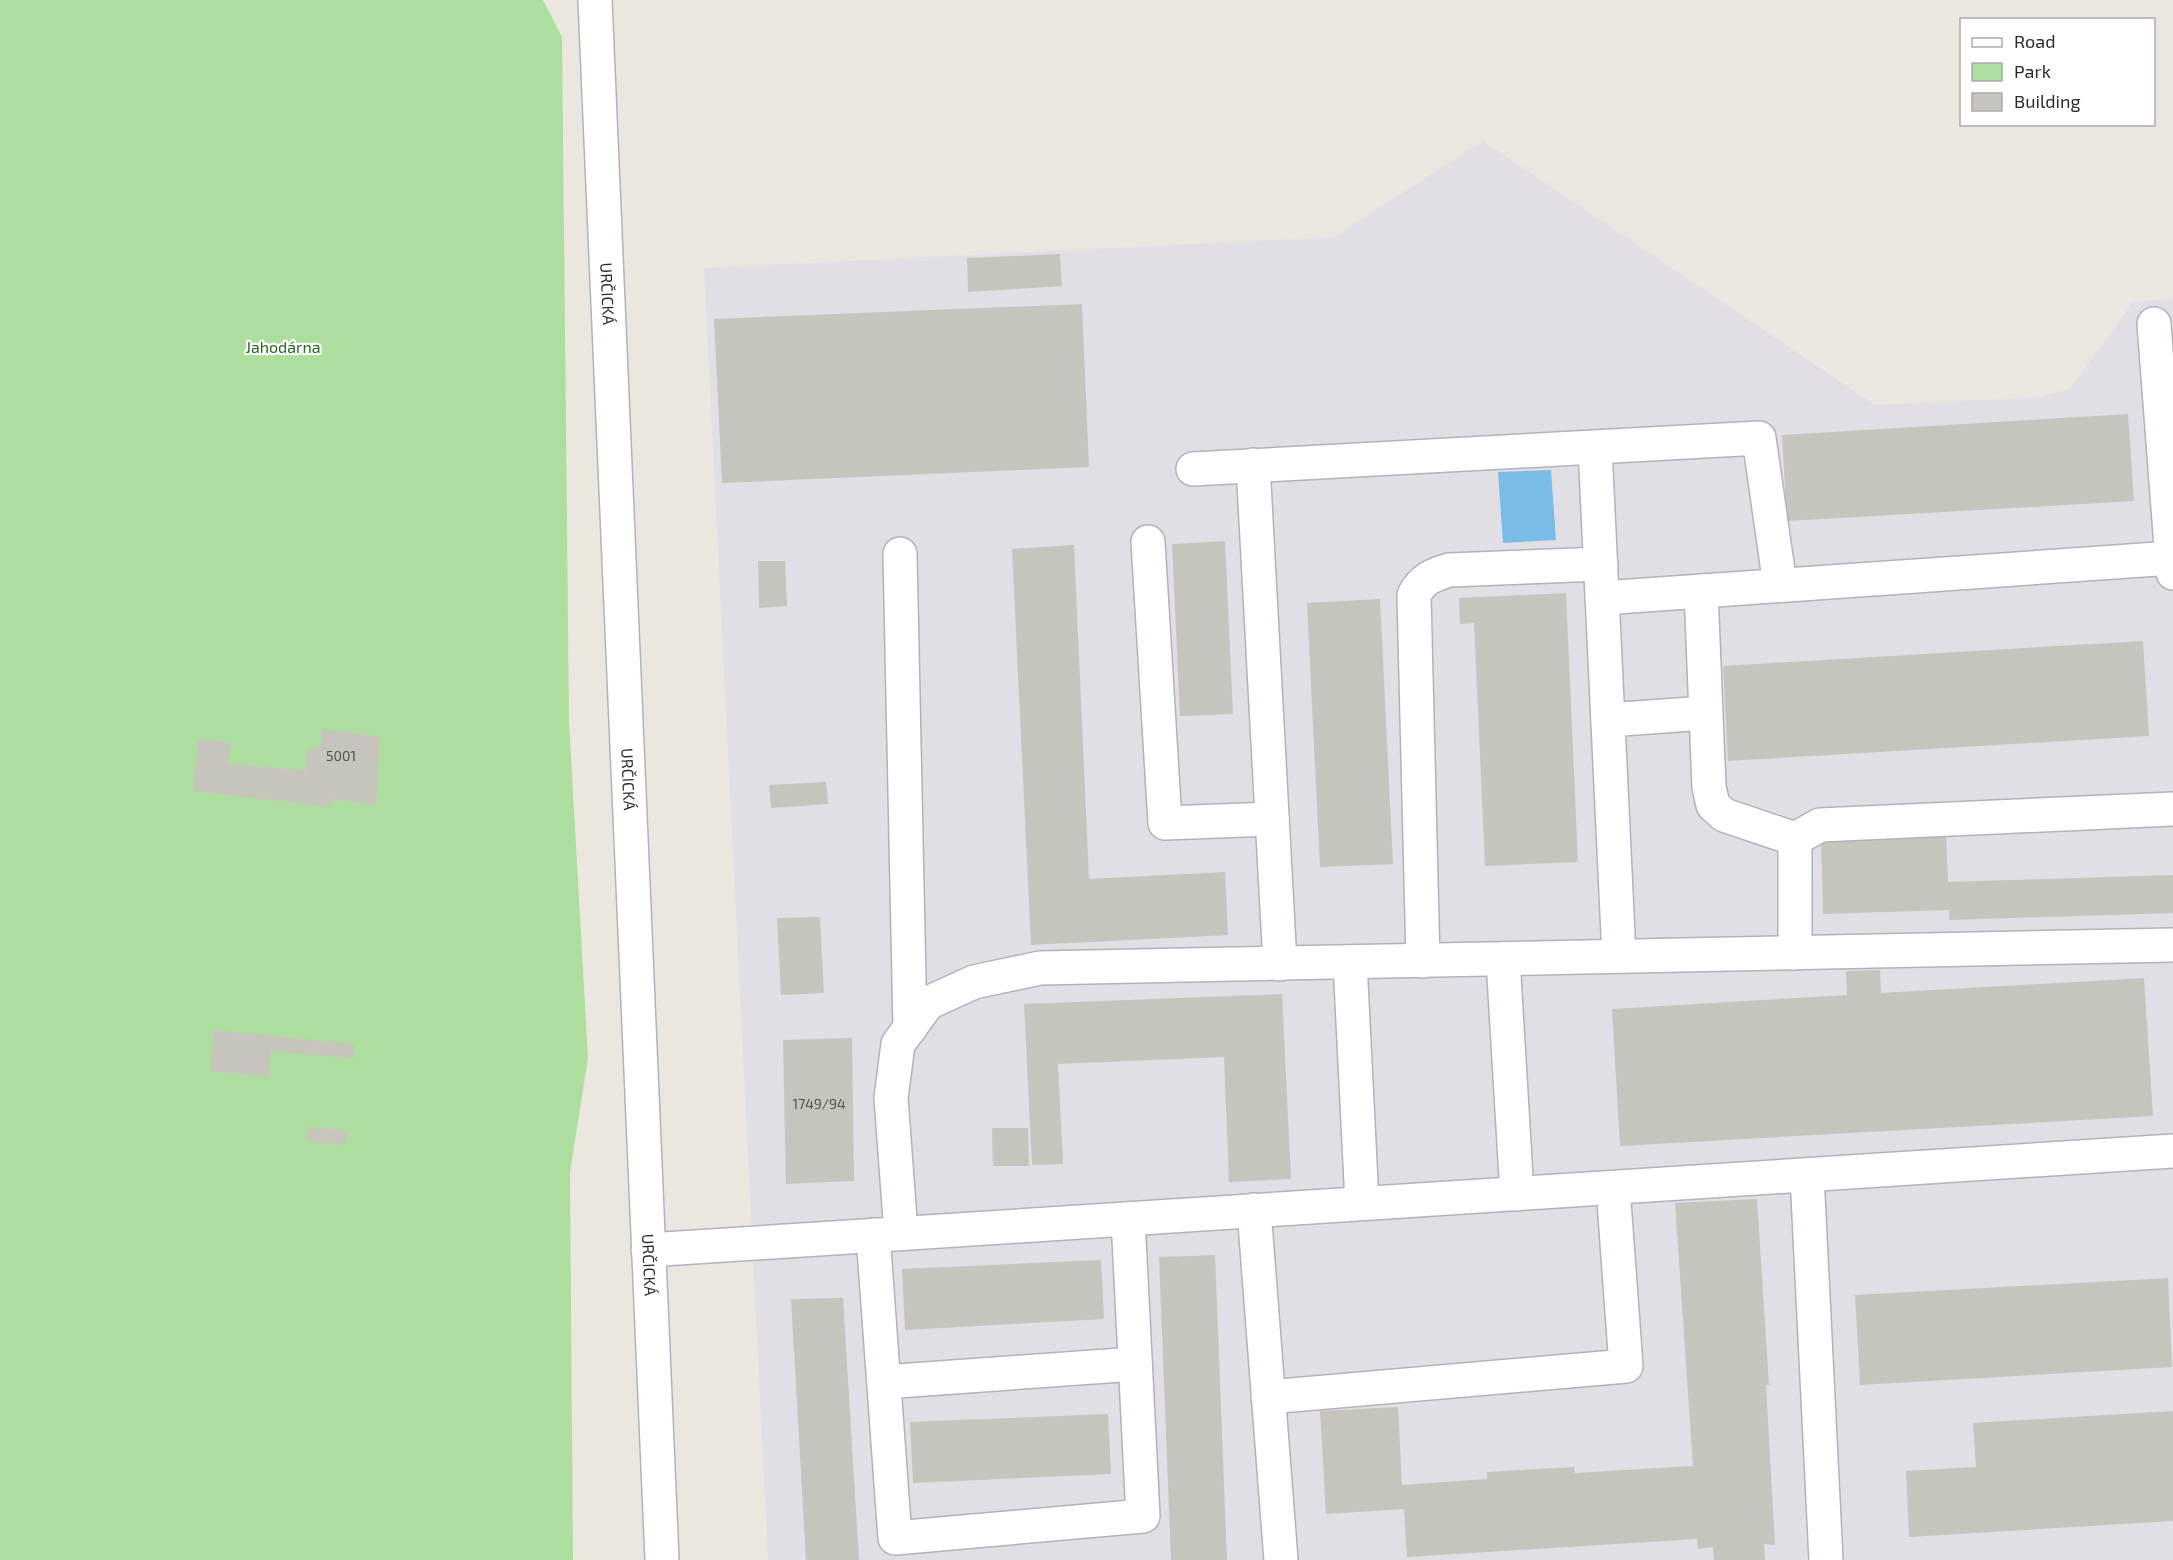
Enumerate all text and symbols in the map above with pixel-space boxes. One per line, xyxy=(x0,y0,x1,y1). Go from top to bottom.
legend xyxy=(1960,18,2155,126)
text: Road xyxy=(2014,30,2055,52)
text: Park xyxy=(2014,60,2051,82)
text: Building xyxy=(2014,90,2081,112)
street label: URČICKÁ xyxy=(597,262,619,325)
park label: Jahodárna xyxy=(245,337,321,356)
house number: 5001 xyxy=(326,747,356,764)
street label: URČICKÁ xyxy=(618,748,640,811)
house number: 1749/94 xyxy=(792,1095,846,1112)
street label: URČICKÁ xyxy=(639,1233,661,1296)

